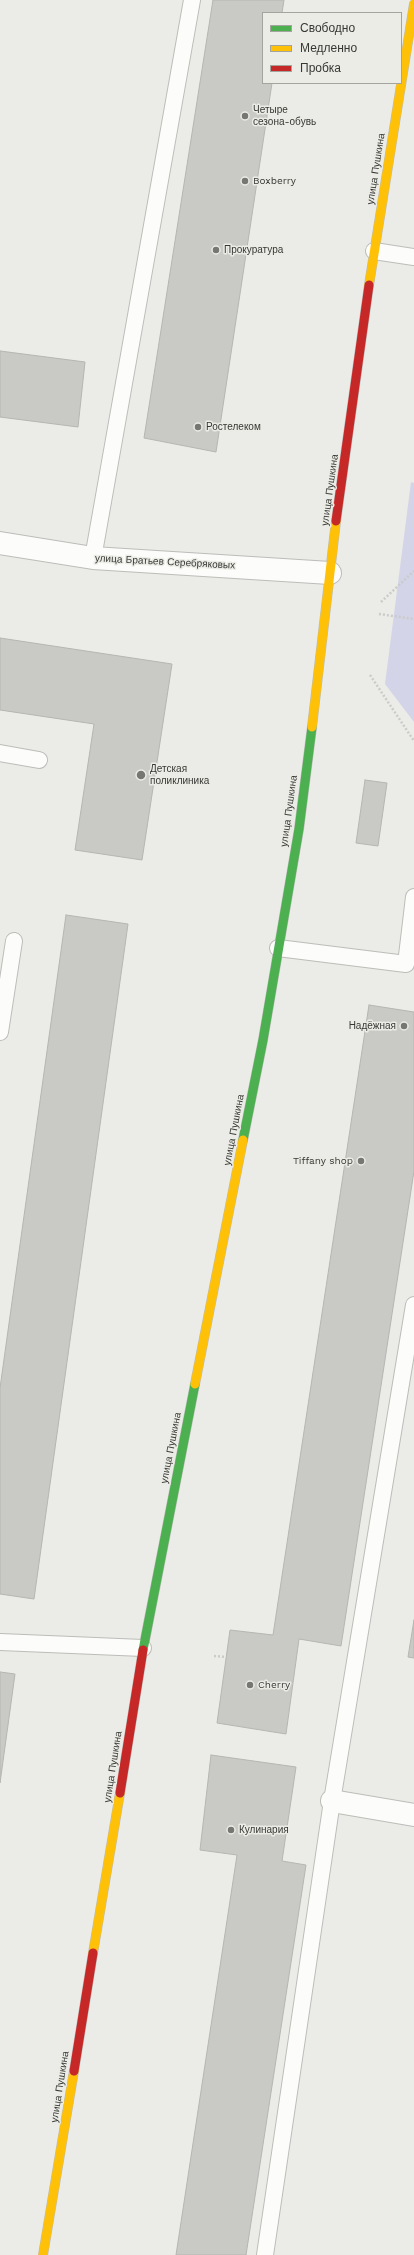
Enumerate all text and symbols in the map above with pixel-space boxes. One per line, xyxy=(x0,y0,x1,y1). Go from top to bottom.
legend xyxy=(262,12,402,84)
text: Свободно xyxy=(300,21,355,35)
text: Медленно xyxy=(300,41,357,55)
text: Пробка xyxy=(300,61,341,75)
place label: Четыре сезона-обувь xyxy=(253,104,316,128)
marker: Четыре сезона-обувь xyxy=(240,111,250,121)
street label: улица Пушкина xyxy=(364,132,388,206)
place label: Boxberry xyxy=(253,175,296,187)
marker: Boxberry xyxy=(240,176,250,186)
place label: Прокуратура xyxy=(224,244,283,256)
marker: Прокуратура xyxy=(211,245,221,255)
place label: Ростелеком xyxy=(206,421,261,433)
marker: Ростелеком xyxy=(193,422,203,432)
street label: улица Пушкина xyxy=(319,453,341,527)
street label: улица Братьев Серебряковых xyxy=(95,552,235,572)
place label: Детская поликлиника xyxy=(150,763,209,786)
marker: Детская поликлиника xyxy=(135,769,147,781)
street label: улица Пушкина xyxy=(278,774,300,848)
place label: Надёжная xyxy=(349,1020,396,1032)
marker: Надёжная xyxy=(399,1021,409,1031)
street label: улица Пушкина xyxy=(221,1093,247,1167)
place label: Tiffany shop xyxy=(293,1155,353,1167)
marker: Tiffany shop xyxy=(356,1156,366,1166)
street label: улица Пушкина xyxy=(158,1411,184,1485)
place label: Cherry xyxy=(258,1679,290,1691)
marker: Cherry xyxy=(245,1680,255,1690)
street label: улица Пушкина xyxy=(101,1730,125,1804)
place label: Кулинария xyxy=(239,1824,289,1836)
marker: Кулинария xyxy=(226,1825,236,1835)
street label: улица Пушкина xyxy=(48,2050,72,2124)

